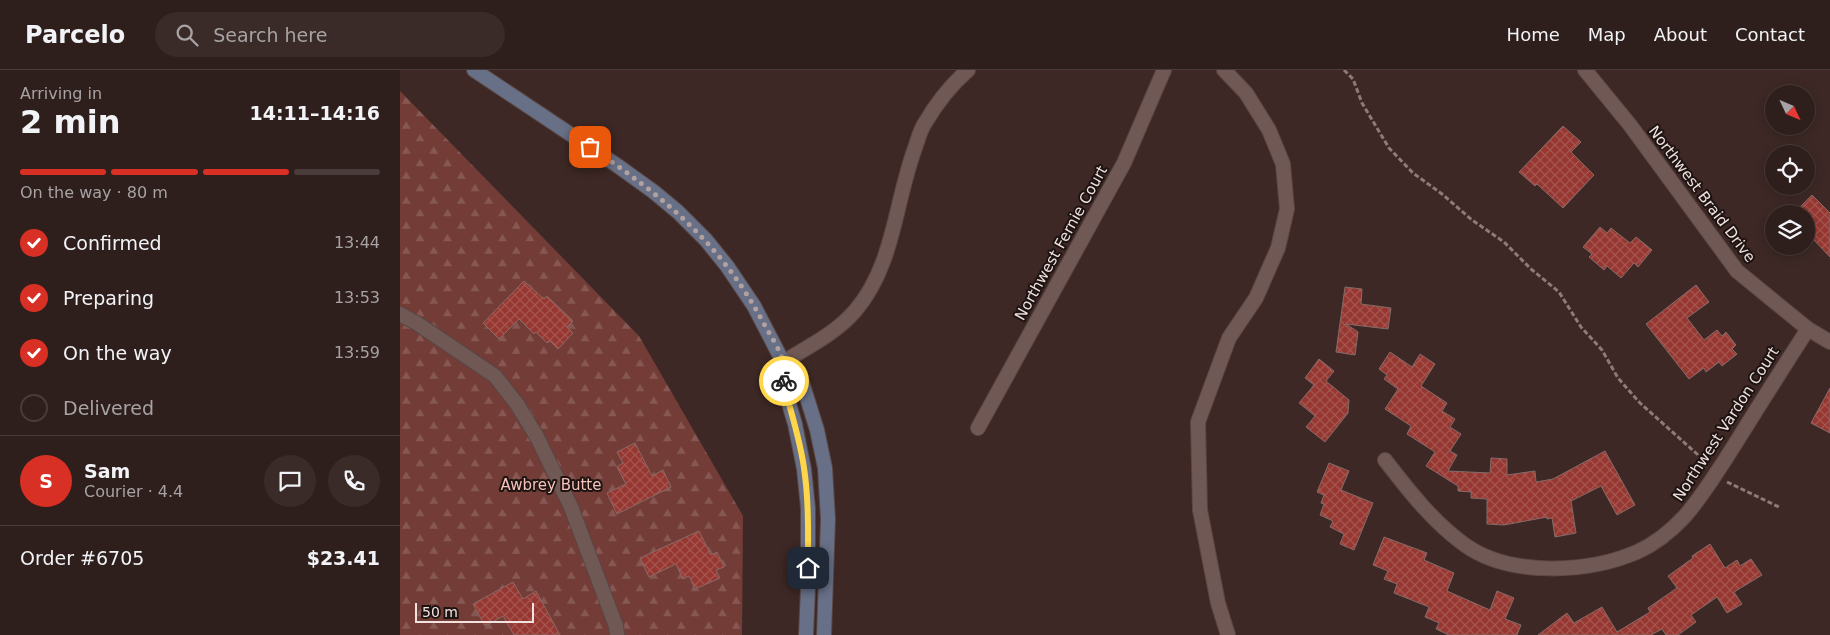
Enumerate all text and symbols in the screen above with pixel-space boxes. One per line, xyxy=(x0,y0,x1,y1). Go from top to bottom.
search box xyxy=(155,12,505,57)
text: Parcelo xyxy=(25,21,125,49)
icon: search xyxy=(173,21,201,49)
text: Search here xyxy=(213,24,327,46)
text: Home xyxy=(1507,24,1560,45)
text: Map xyxy=(1588,24,1626,45)
text: About xyxy=(1654,24,1707,45)
text: Contact xyxy=(1735,24,1805,45)
text: Arriving in xyxy=(20,84,102,103)
north arrow xyxy=(1765,85,1815,135)
map controls xyxy=(1765,85,1815,255)
text: 14:11–14:16 xyxy=(250,102,380,124)
text: 2 min xyxy=(20,103,121,141)
street label: Northwest Braid Drive xyxy=(1645,122,1759,266)
pin xyxy=(569,126,611,168)
icon: bag xyxy=(576,133,604,161)
button: locate xyxy=(1765,145,1815,195)
street label: Northwest Fernie Court xyxy=(1011,163,1111,323)
text: On the way · 80 m xyxy=(20,183,168,202)
button: layers xyxy=(1765,205,1815,255)
icon: check xyxy=(20,229,48,257)
text: Confirmed xyxy=(63,232,162,254)
text: 13:44 xyxy=(334,233,380,252)
icon: check xyxy=(20,284,48,312)
text: Preparing xyxy=(63,287,154,309)
text: 13:53 xyxy=(334,288,380,307)
icon: check xyxy=(20,339,48,367)
text: On the way xyxy=(63,342,172,364)
text: 13:59 xyxy=(334,343,380,362)
street label: Northwest Vardon Court xyxy=(1669,343,1783,505)
courier xyxy=(759,356,809,406)
icon: bike xyxy=(770,367,798,395)
text: Delivered xyxy=(63,397,154,419)
button: chat xyxy=(264,455,316,507)
button: phone xyxy=(328,455,380,507)
text: Sam xyxy=(84,460,130,482)
text: S xyxy=(39,470,53,492)
park label: Awbrey Butte xyxy=(501,476,601,494)
text: Courier · 4.4 xyxy=(84,482,183,501)
text: Order #6705 xyxy=(20,547,144,569)
text: $23.41 xyxy=(307,547,380,569)
pin xyxy=(787,547,829,589)
icon: home xyxy=(794,554,822,582)
scale bar xyxy=(415,600,534,623)
text: 50 m xyxy=(422,604,458,620)

